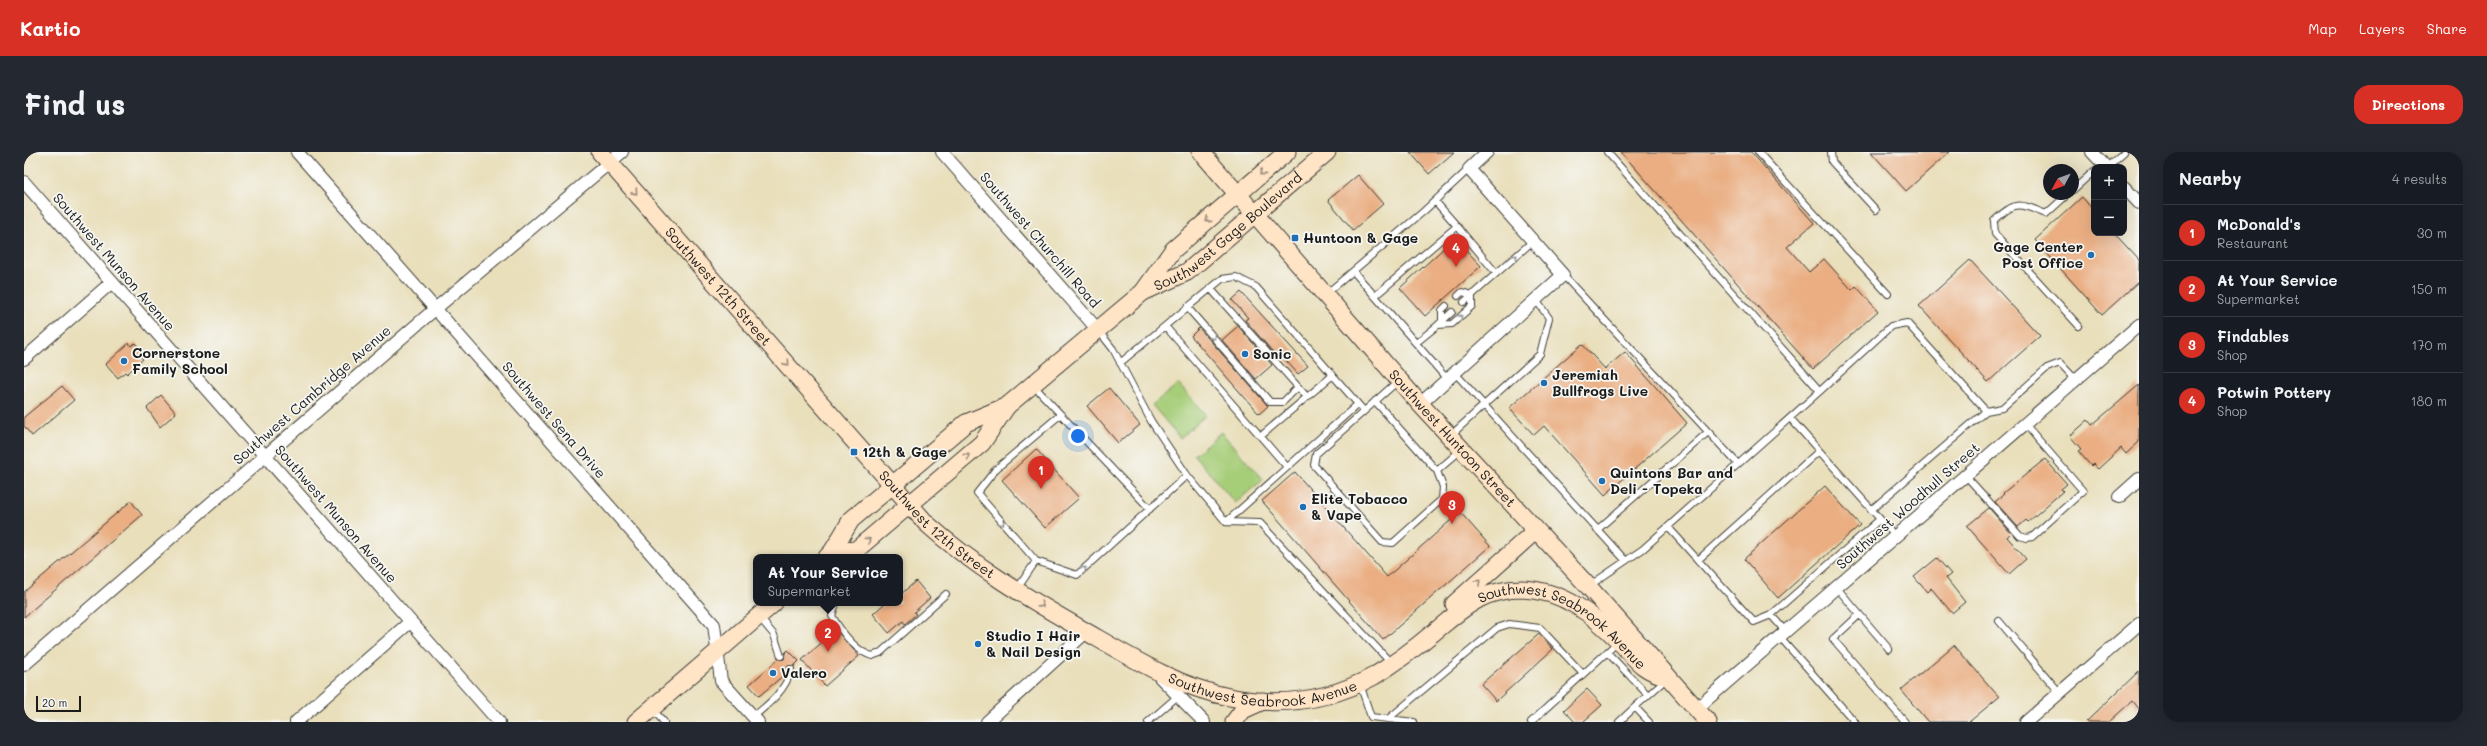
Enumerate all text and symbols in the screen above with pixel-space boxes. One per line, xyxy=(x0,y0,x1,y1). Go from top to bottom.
text: Kartio xyxy=(20,16,80,41)
text: Map xyxy=(2308,19,2337,38)
text: Layers xyxy=(2359,19,2405,38)
text: Share xyxy=(2427,19,2467,38)
button: Directions xyxy=(2354,85,2463,124)
text: Find us xyxy=(24,86,125,122)
north arrow xyxy=(2043,164,2079,200)
map controls xyxy=(2091,164,2127,236)
button: + xyxy=(2091,164,2127,200)
street label: Southwest Gage Boulevard xyxy=(1151,167,1306,295)
text: Nearby xyxy=(2179,167,2241,189)
street label: Southwest Churchill Road xyxy=(976,168,1105,312)
one-way arrow xyxy=(1259,169,1267,176)
text: 4 results xyxy=(2392,170,2447,187)
one-way arrow xyxy=(631,188,638,195)
street label: Southwest Munson Avenue xyxy=(49,189,180,335)
button: − xyxy=(2091,200,2127,236)
text: McDonald's xyxy=(2217,214,2301,234)
one-way arrow xyxy=(1205,215,1213,222)
street label: Southwest 12th Street xyxy=(661,223,776,350)
text: 1 xyxy=(2189,224,2195,241)
text: 30 m xyxy=(2417,224,2447,241)
place label: Huntoon & Gage xyxy=(1303,228,1418,247)
marker: Huntoon & Gage xyxy=(1290,233,1300,243)
pin: 4 xyxy=(1443,234,1469,267)
text: Restaurant xyxy=(2217,234,2288,251)
place label: Gage Center Post Office xyxy=(1993,237,2083,272)
marker: Gage Center Post Office xyxy=(2086,250,2096,260)
one-way arrow xyxy=(1510,254,1517,261)
text: At Your Service xyxy=(2217,270,2338,290)
text: 2 xyxy=(2188,280,2196,297)
text: 150 m xyxy=(2411,280,2447,297)
text: Supermarket xyxy=(2217,290,2300,307)
one-way arrow xyxy=(1455,315,1462,322)
street label: Southwest Cambridge Avenue xyxy=(229,321,395,469)
text: Findables xyxy=(2217,326,2289,346)
one-way arrow xyxy=(1208,332,1215,340)
text: 3 xyxy=(2188,336,2196,353)
text: 170 m xyxy=(2411,336,2447,353)
place label: Cornerstone Family School xyxy=(132,343,228,378)
place label: Sonic xyxy=(1253,344,1291,363)
text: Shop xyxy=(2217,346,2247,363)
marker: Sonic xyxy=(1240,349,1250,359)
marker: Cornerstone Family School xyxy=(119,356,129,366)
street label: Southwest Sena Drive xyxy=(498,357,611,482)
one-way arrow xyxy=(782,358,789,366)
street label: Southwest Huntoon Street xyxy=(1385,365,1520,511)
place label: Jeremiah Bullfrogs Live xyxy=(1552,365,1648,400)
marker: Jeremiah Bullfrogs Live xyxy=(1539,378,1549,388)
text: Potwin Pottery xyxy=(2217,382,2331,402)
text: 4 xyxy=(2188,392,2196,409)
text: 180 m xyxy=(2411,392,2447,409)
text: Shop xyxy=(2217,402,2247,419)
your location xyxy=(1068,426,1088,446)
street label: Southwest Woodhull Street xyxy=(1832,438,1983,573)
street label: Southwest Munson Avenue xyxy=(271,441,402,587)
place label: 12th & Gage xyxy=(862,442,947,461)
marker: 12th & Gage xyxy=(849,447,859,457)
one-way arrow xyxy=(962,454,970,461)
pin: 1 xyxy=(1028,456,1054,489)
place label: Quintons Bar and Deli - Topeka xyxy=(1610,463,1733,498)
street label: Southwest 12th Street xyxy=(875,466,999,583)
marker: Quintons Bar and Deli - Topeka xyxy=(1597,476,1607,486)
place label: Elite Tobacco & Vape xyxy=(1311,489,1408,524)
pin: 3 xyxy=(1439,491,1465,524)
marker: Elite Tobacco & Vape xyxy=(1298,502,1308,512)
one-way arrow xyxy=(998,518,1005,525)
one-way arrow xyxy=(863,538,870,545)
popup xyxy=(753,554,903,606)
text: At Your Service xyxy=(768,562,888,582)
one-way arrow xyxy=(1079,567,1087,574)
street label: Southwest Seabrook Avenue xyxy=(1474,579,1650,673)
one-way arrow xyxy=(1473,580,1481,587)
text: Supermarket xyxy=(768,582,850,599)
one-way arrow xyxy=(1037,600,1044,608)
pin: 2 xyxy=(815,619,841,652)
place label: Studio I Hair & Nail Design xyxy=(986,626,1081,661)
marker: Studio I Hair & Nail Design xyxy=(973,639,983,649)
place label: Valero xyxy=(781,663,827,682)
marker: Valero xyxy=(768,668,778,678)
street label: Southwest Seabrook Avenue xyxy=(1166,668,1360,711)
scale bar xyxy=(36,694,81,713)
text: 20 m xyxy=(42,695,67,710)

